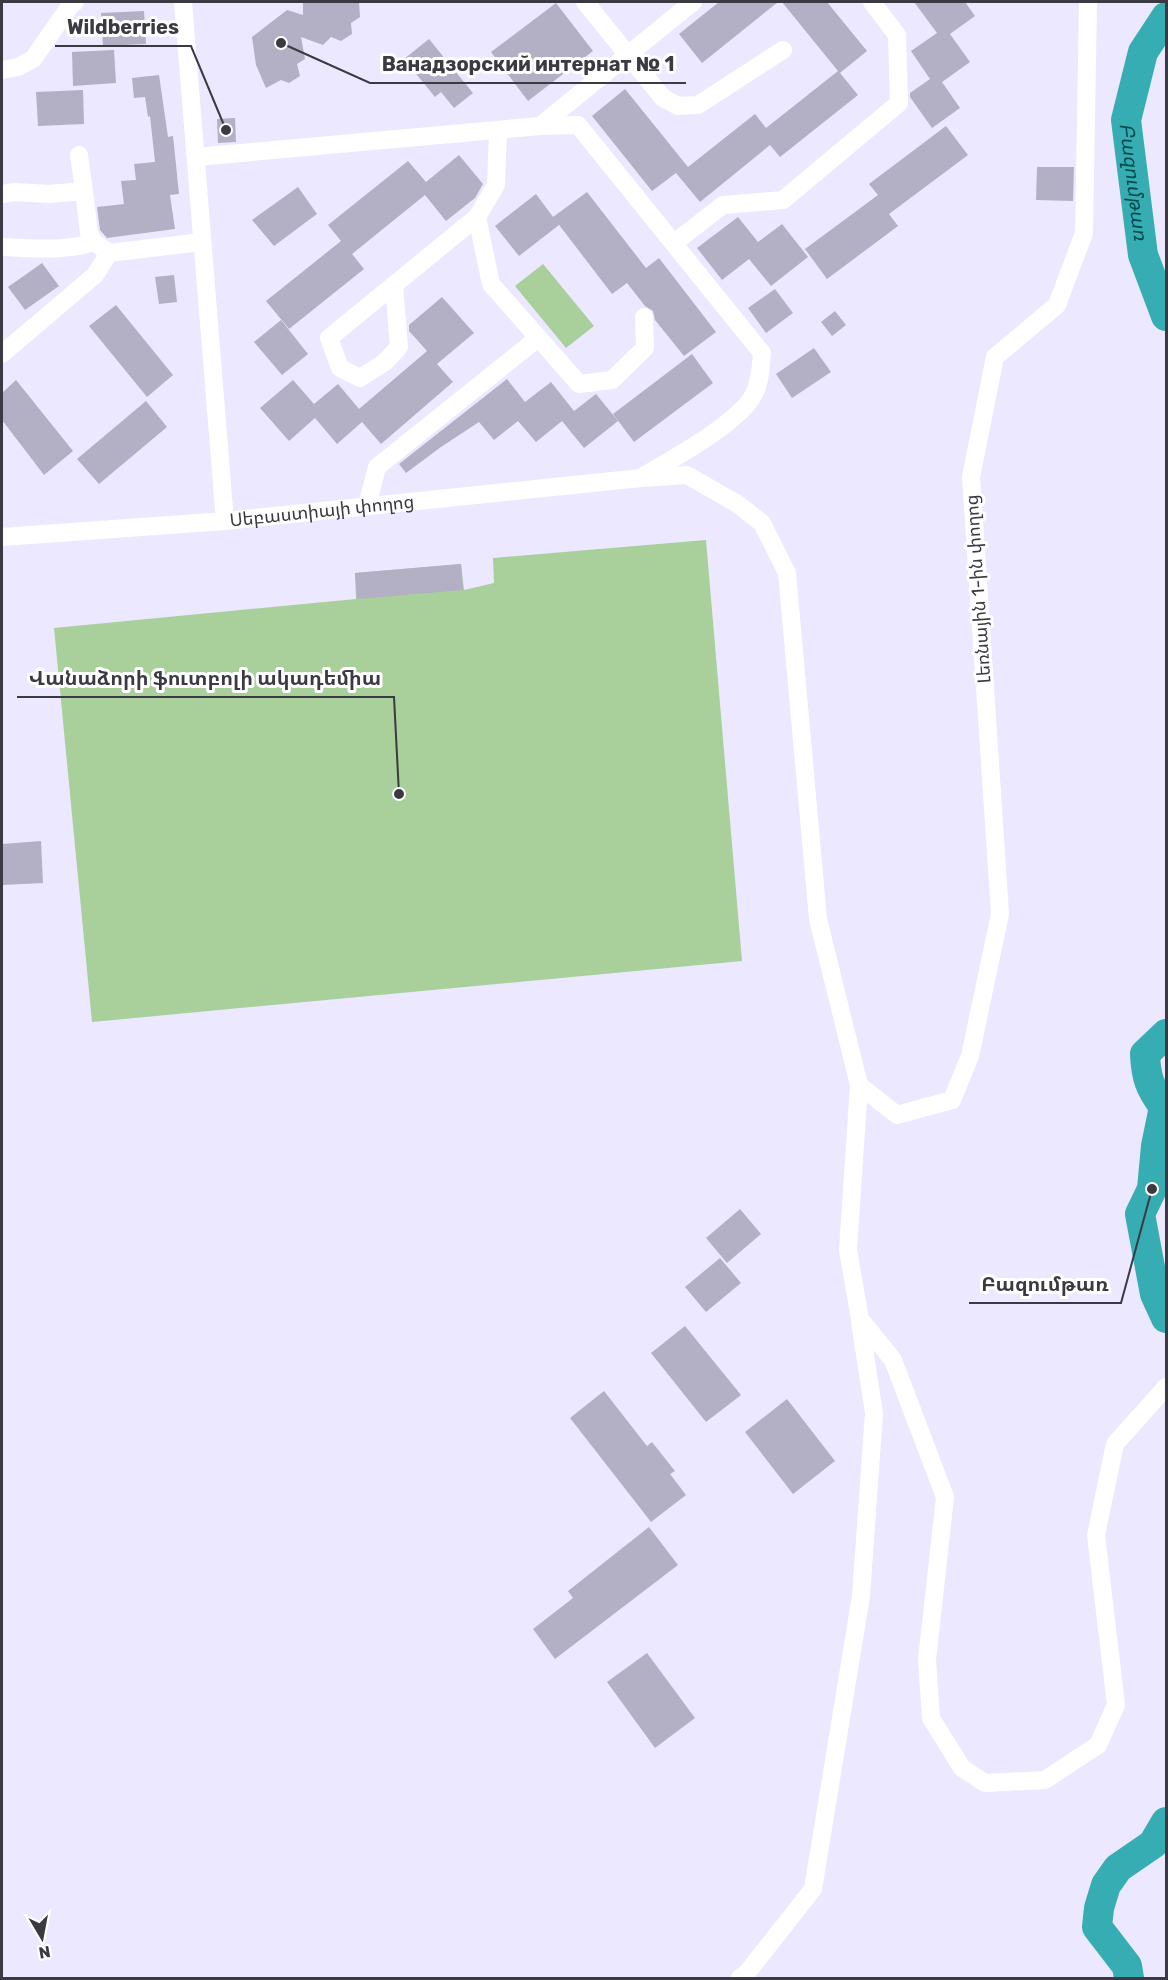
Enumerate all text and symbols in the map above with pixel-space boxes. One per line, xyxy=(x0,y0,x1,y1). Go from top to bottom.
callout: Wildberries xyxy=(55,8,191,46)
text: Wildberries xyxy=(67,15,179,39)
callout: Ванадзорский интернат № 1 xyxy=(370,45,686,83)
text: Ванадзорский интернат № 1 xyxy=(382,52,674,76)
water label: Բազումթառ xyxy=(1114,121,1153,242)
street label: Սեբաստիայի փողոց xyxy=(229,491,415,531)
street label: Լեռնային 1-ին փողոց xyxy=(960,494,996,684)
callout: Վանաձորի ֆուտբոլի ակադեմիա xyxy=(17,659,394,697)
text: Վանաձորի ֆուտբոլի ակադեմիա xyxy=(29,666,381,690)
callout: Բազումթառ xyxy=(969,1265,1121,1303)
text: Բազումթառ xyxy=(981,1272,1109,1296)
north arrow xyxy=(12,1908,72,1968)
text: N xyxy=(37,1942,52,1963)

